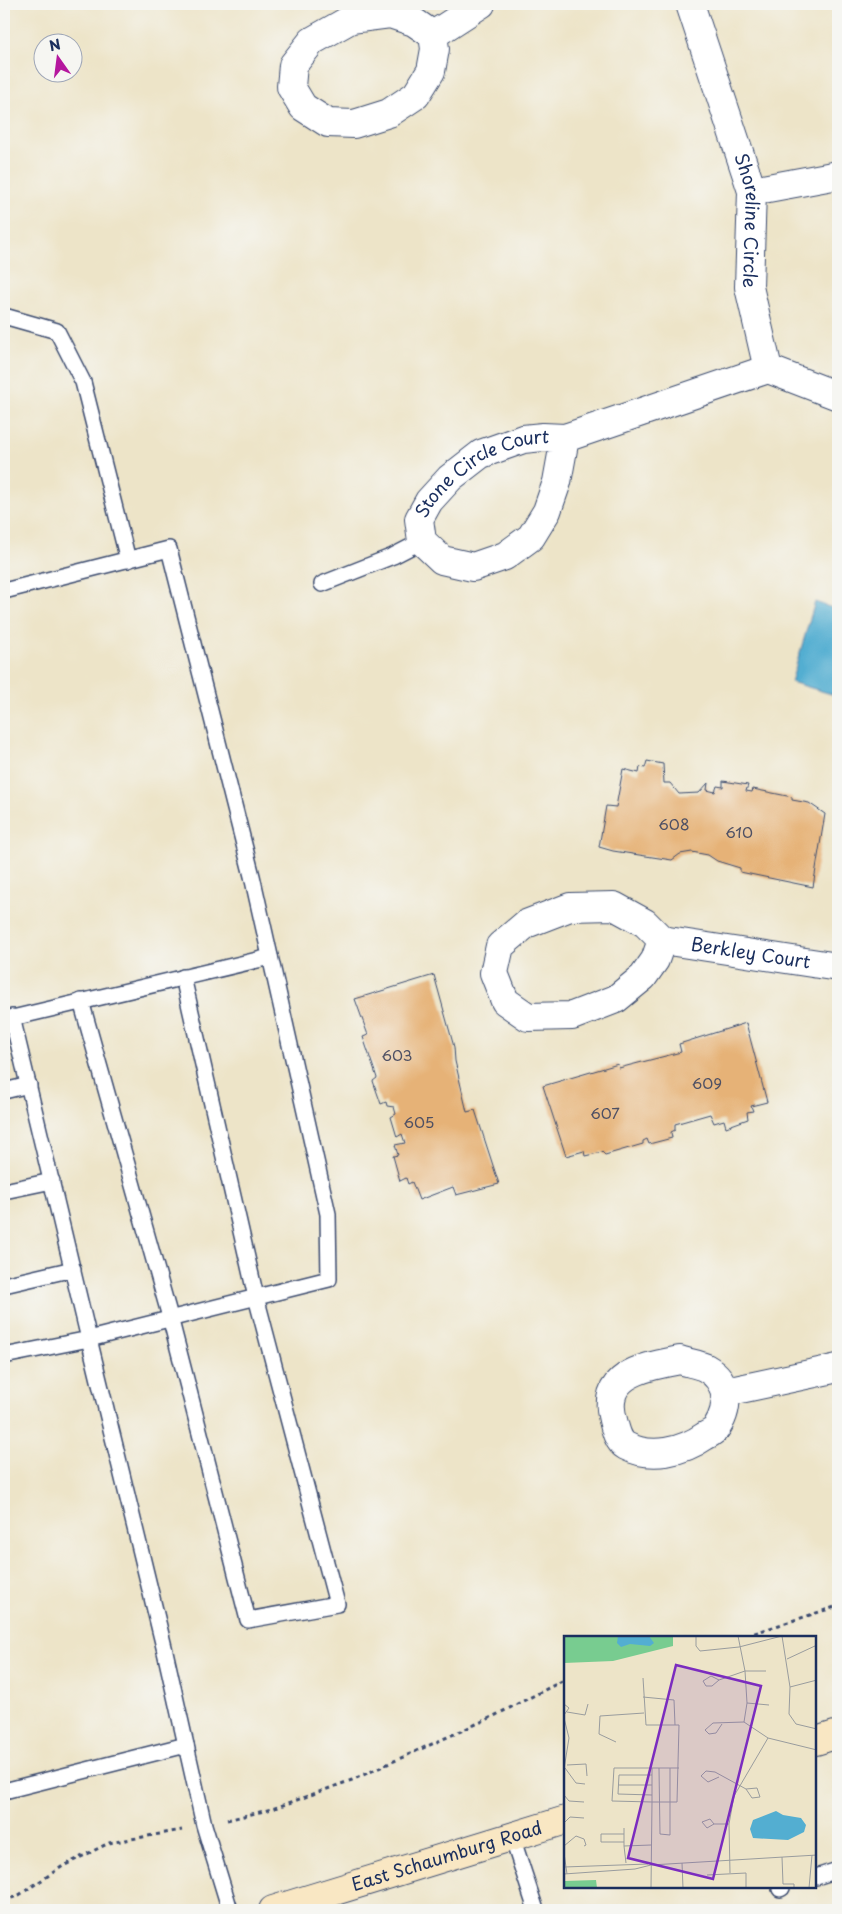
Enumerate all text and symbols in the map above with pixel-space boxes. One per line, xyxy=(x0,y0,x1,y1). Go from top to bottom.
north arrow xyxy=(32,32,82,82)
text: N xyxy=(47,33,63,56)
street label: Shoreline Circle xyxy=(728,149,767,288)
street label: Stone Circle Court xyxy=(407,422,550,522)
house number: 608 xyxy=(658,812,690,835)
house number: 610 xyxy=(725,820,753,843)
street label: Berkley Court xyxy=(689,930,813,975)
house number: 603 xyxy=(381,1043,413,1066)
house number: 609 xyxy=(692,1071,722,1094)
house number: 607 xyxy=(590,1101,620,1124)
house number: 605 xyxy=(404,1110,435,1133)
inset map xyxy=(564,1636,817,1889)
street label: East Schaumburg Road xyxy=(348,1813,545,1897)

